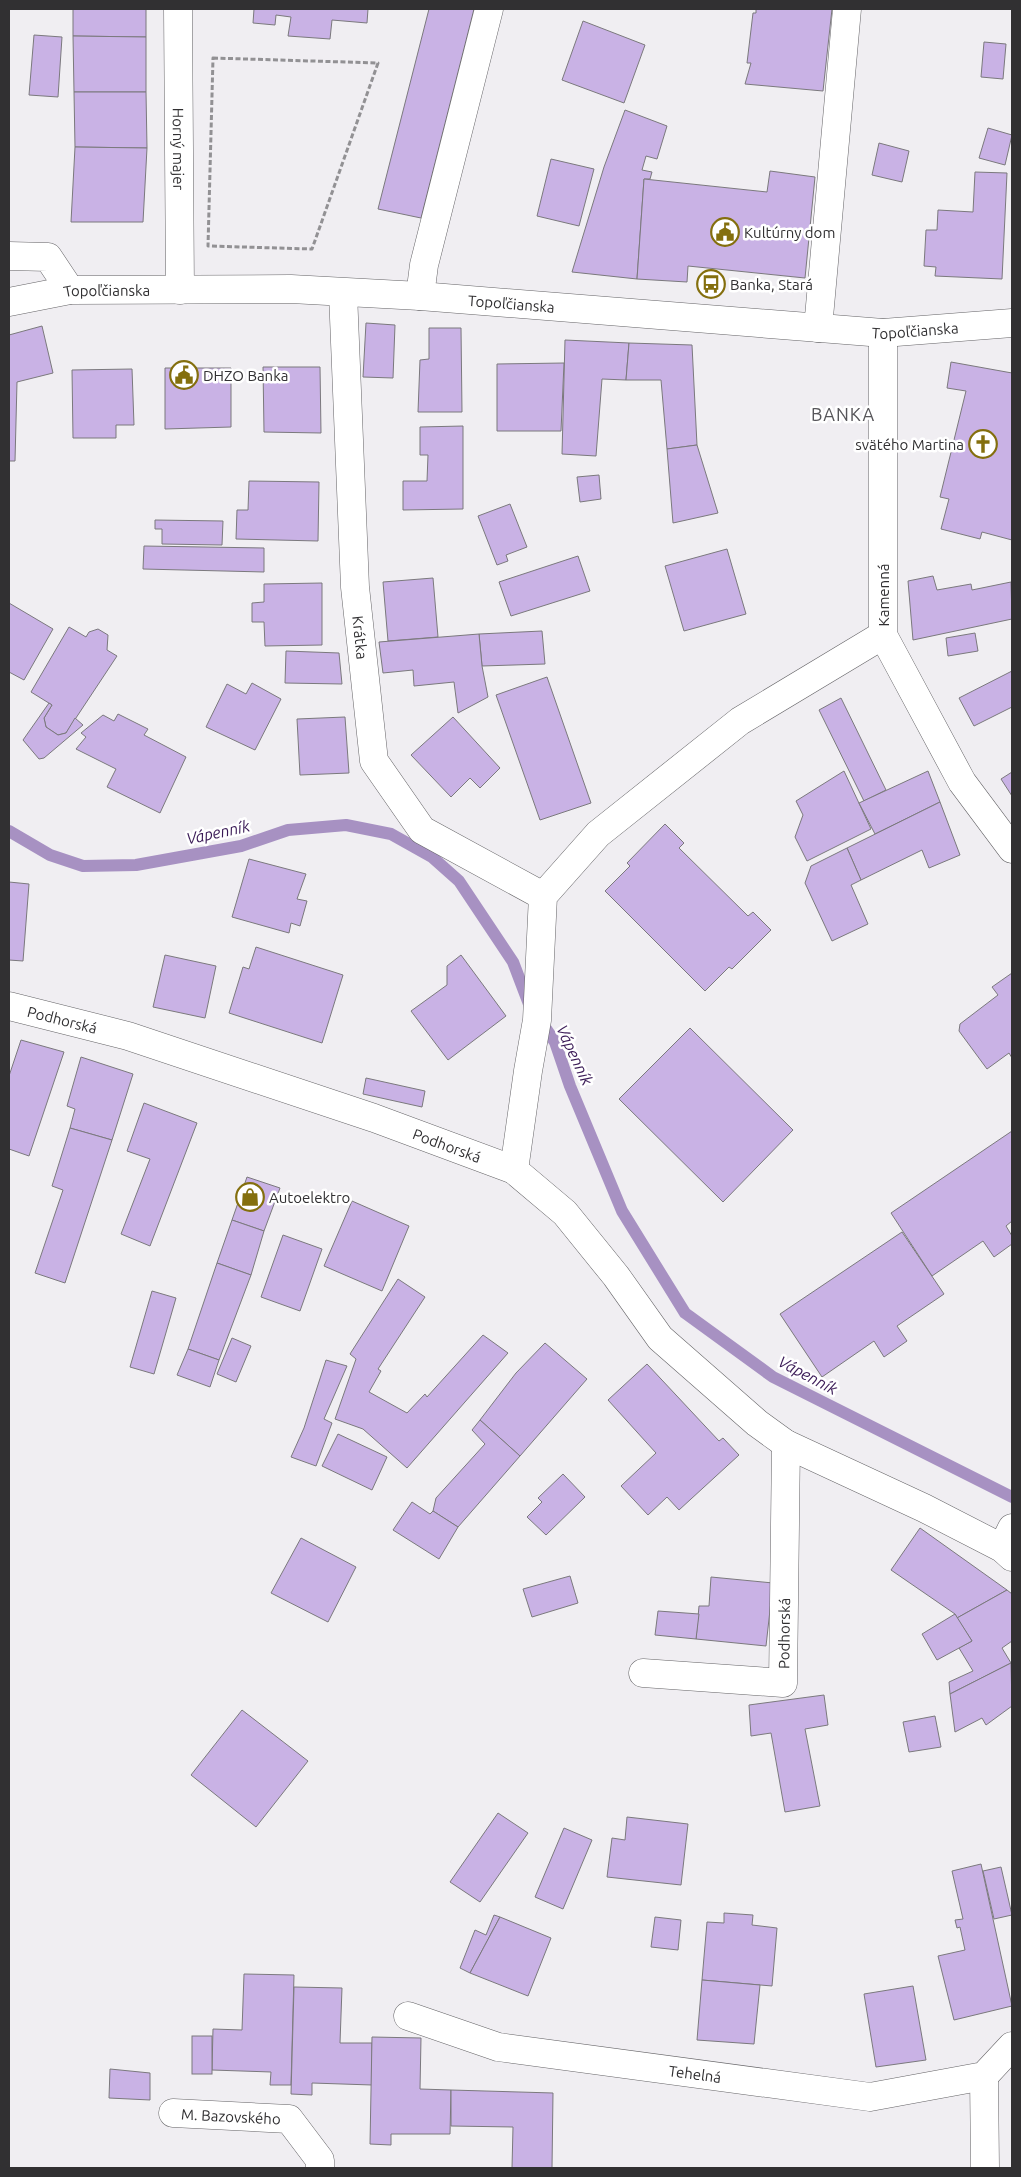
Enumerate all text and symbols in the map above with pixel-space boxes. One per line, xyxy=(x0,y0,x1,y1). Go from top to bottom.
street label: Horný majer xyxy=(170,108,188,191)
public building icon: Kultúrny dom xyxy=(710,217,740,247)
place label: Kultúrny dom xyxy=(744,224,835,241)
bus stop icon: Banka, Stará xyxy=(696,269,726,299)
place label: Banka, Stará xyxy=(730,276,813,293)
street label: Topoľčianska xyxy=(62,281,150,300)
street label: Topoľčianska xyxy=(467,291,555,315)
street label: Topoľčianska xyxy=(871,319,959,342)
public building icon: DHZO Banka xyxy=(169,360,199,390)
place label: DHZO Banka xyxy=(203,367,288,384)
district label: BANKA xyxy=(811,404,875,424)
church icon: svätého Martina xyxy=(968,429,998,459)
place label: svätého Martina xyxy=(855,436,964,453)
street label: Kamenná xyxy=(875,564,892,626)
street label: Krátka xyxy=(350,615,371,660)
water label: Vápenník xyxy=(185,816,252,848)
street label: Podhorská xyxy=(26,1002,99,1036)
water label: Vápenník xyxy=(553,1022,597,1089)
street label: Podhorská xyxy=(411,1125,483,1166)
shop icon: Autoelektro xyxy=(235,1182,265,1212)
place label: Autoelektro xyxy=(269,1189,350,1206)
water label: Vápenník xyxy=(775,1352,841,1398)
street label: Podhorská xyxy=(775,1598,793,1669)
street label: Tehelná xyxy=(668,2062,722,2085)
street label: M. Bazovského xyxy=(181,2105,281,2127)

